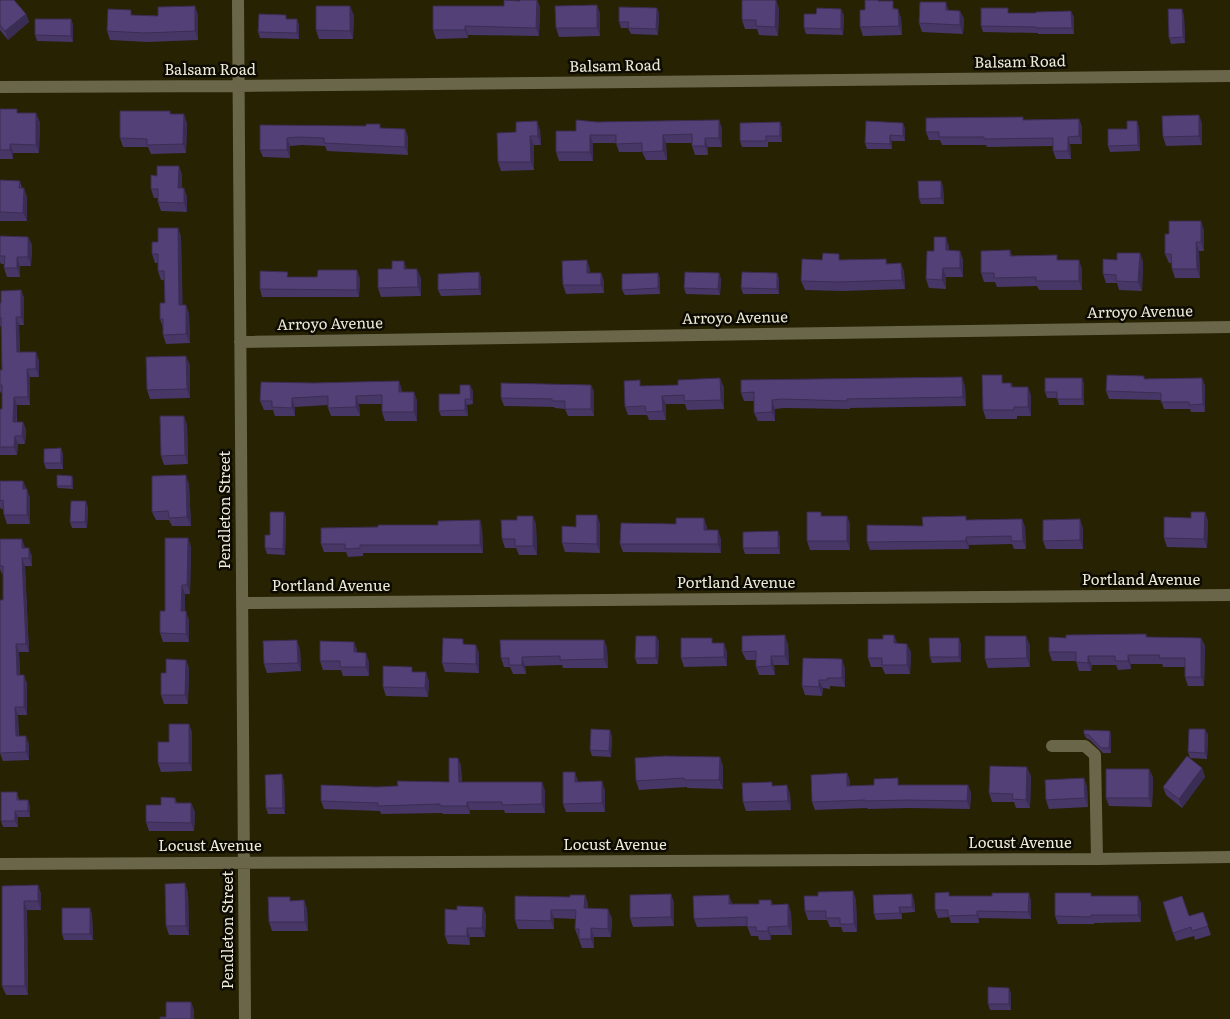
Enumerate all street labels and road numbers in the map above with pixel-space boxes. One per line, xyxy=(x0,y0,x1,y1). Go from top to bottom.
street label: Balsam Road xyxy=(974,48,1066,73)
street label: Balsam Road xyxy=(569,52,661,77)
street label: Balsam Road xyxy=(164,57,256,80)
street label: Arroyo Avenue xyxy=(1087,298,1193,323)
street label: Arroyo Avenue xyxy=(682,304,788,329)
street label: Arroyo Avenue xyxy=(277,310,383,335)
street label: Pendleton Street xyxy=(212,451,235,569)
street label: Portland Avenue xyxy=(1082,567,1200,590)
street label: Portland Avenue xyxy=(677,570,795,593)
street label: Portland Avenue xyxy=(272,573,390,596)
street label: Locust Avenue xyxy=(968,830,1072,853)
street label: Locust Avenue xyxy=(563,832,667,855)
street label: Locust Avenue xyxy=(158,833,262,856)
street label: Pendleton Street xyxy=(215,871,238,989)

